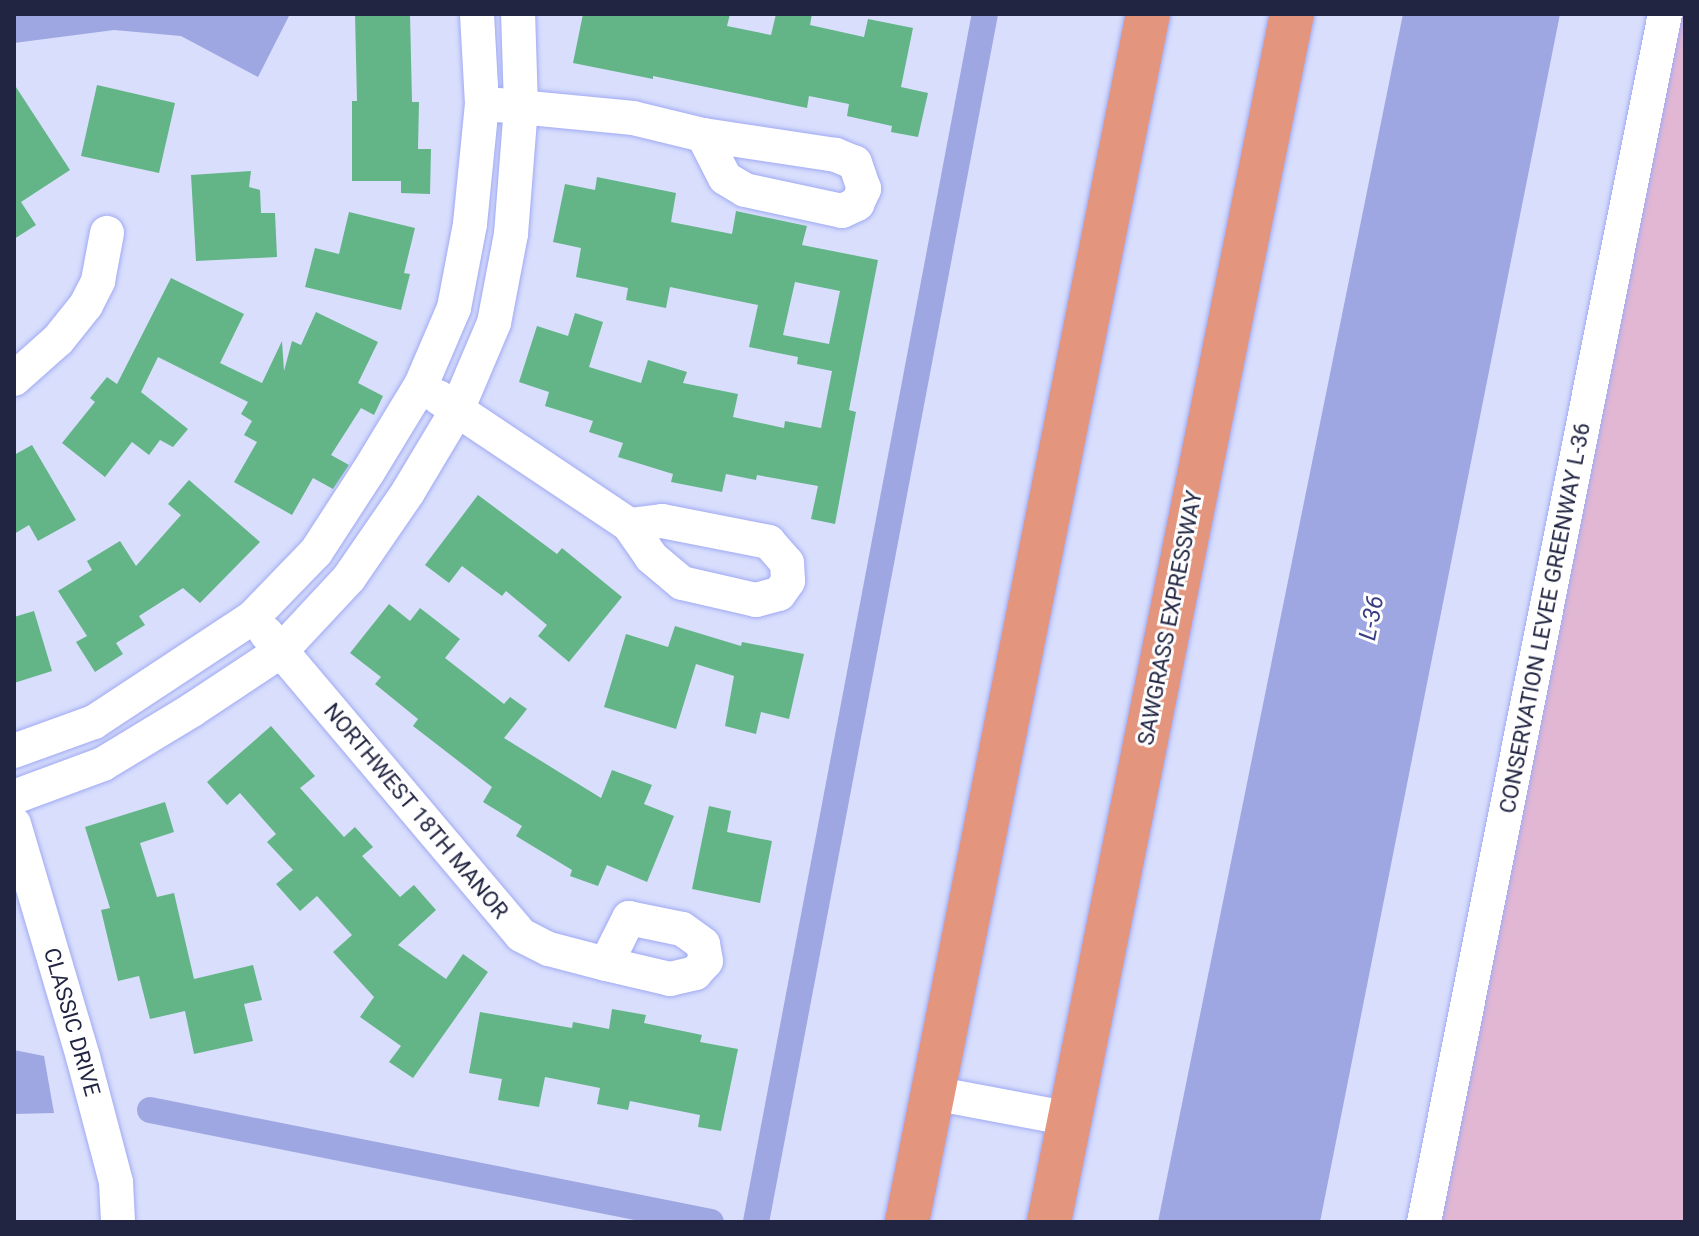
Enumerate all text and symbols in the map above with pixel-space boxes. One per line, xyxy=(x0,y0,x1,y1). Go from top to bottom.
street label: CONSERVATION LEVEE GREENWAY L-36 xyxy=(1494,420,1596,816)
street label: SAWGRASS EXPRESSWAY xyxy=(1132,489,1208,747)
water label: L-36 xyxy=(1354,593,1390,643)
street label: NORTHWEST 18TH MANOR xyxy=(318,698,514,924)
street label: CLASSIC DRIVE xyxy=(38,945,106,1099)

